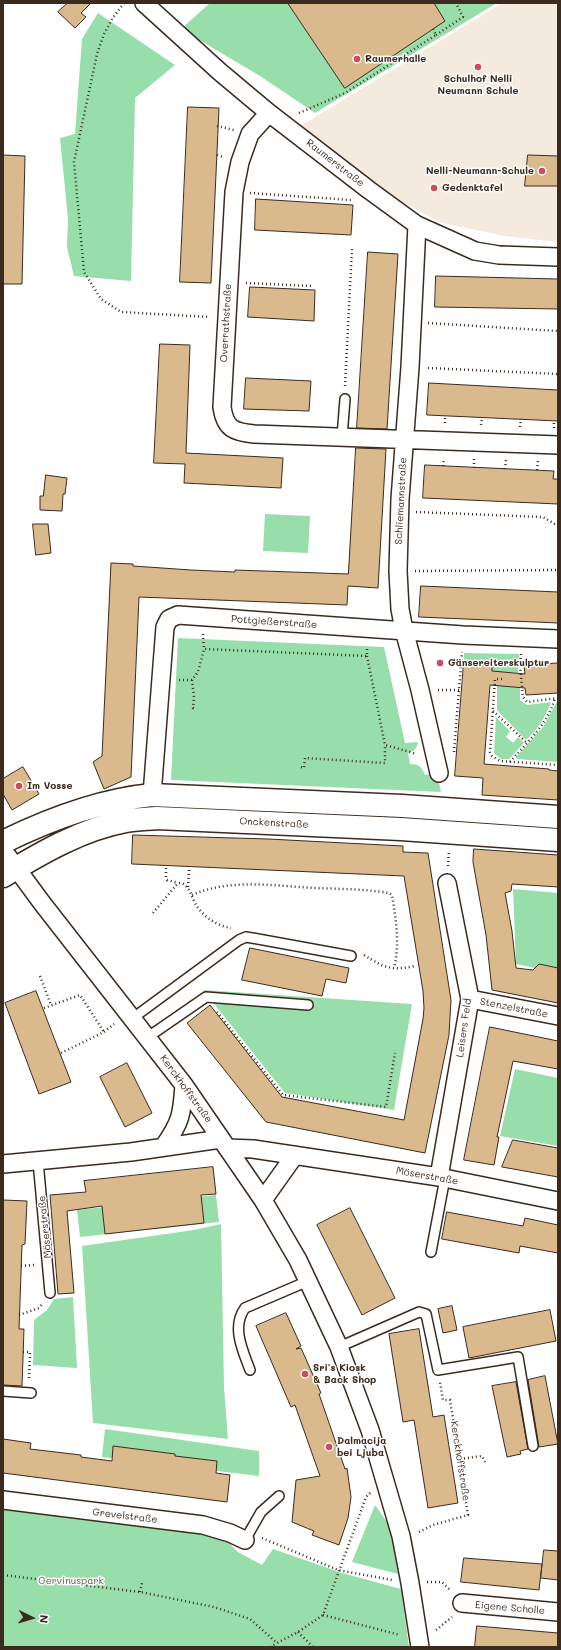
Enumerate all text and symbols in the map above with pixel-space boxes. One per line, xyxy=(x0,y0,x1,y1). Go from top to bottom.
place label: Raumerhalle xyxy=(365,53,426,65)
marker: Raumerhalle xyxy=(352,54,362,64)
marker: Schulhof Nelli Neumann Schule xyxy=(473,62,483,72)
place label: Schulhof Nelli Neumann Schule xyxy=(438,73,518,96)
street label: Raumerstraße xyxy=(304,137,366,189)
place label: Nelli-Neumann-Schule xyxy=(426,165,534,177)
marker: Nelli-Neumann-Schule xyxy=(537,166,547,176)
place label: Gedenktafel xyxy=(442,182,503,194)
marker: Gedenktafel xyxy=(429,183,439,193)
street label: Overrathstraße xyxy=(218,283,234,363)
street label: Schliemannstraße xyxy=(393,457,409,545)
street label: Pottgießerstraße xyxy=(230,613,318,631)
place label: Gänsereiterskulptur xyxy=(448,657,549,669)
marker: Gänsereiterskulptur xyxy=(435,658,445,668)
place label: Im Vosse xyxy=(27,780,72,792)
marker: Im Vosse xyxy=(14,781,24,791)
street label: Onckenstraße xyxy=(239,815,309,831)
street label: Stenzelstraße xyxy=(479,996,549,1020)
street label: Leisers Feld xyxy=(454,998,474,1058)
street label: Kerckhoffstraße xyxy=(157,1053,215,1125)
street label: Möserstraße xyxy=(395,1165,459,1187)
street label: Möserstraße xyxy=(36,1195,54,1259)
place label: Sri's Kiosk & Back Shop xyxy=(313,1362,376,1386)
marker: Sri's Kiosk & Back Shop xyxy=(300,1369,310,1379)
street label: Kerckhoffstraße xyxy=(448,1420,472,1502)
place label: Dalmacija bei Ljuba xyxy=(337,1435,386,1458)
marker: Dalmacija bei Ljuba xyxy=(324,1442,334,1452)
street label: Grevelstraße xyxy=(92,1506,158,1526)
park label: Gervinuspark xyxy=(38,1575,104,1587)
north arrow xyxy=(12,1598,52,1638)
street label: Eigene Scholle xyxy=(475,1599,545,1617)
text: N xyxy=(37,1614,52,1624)

